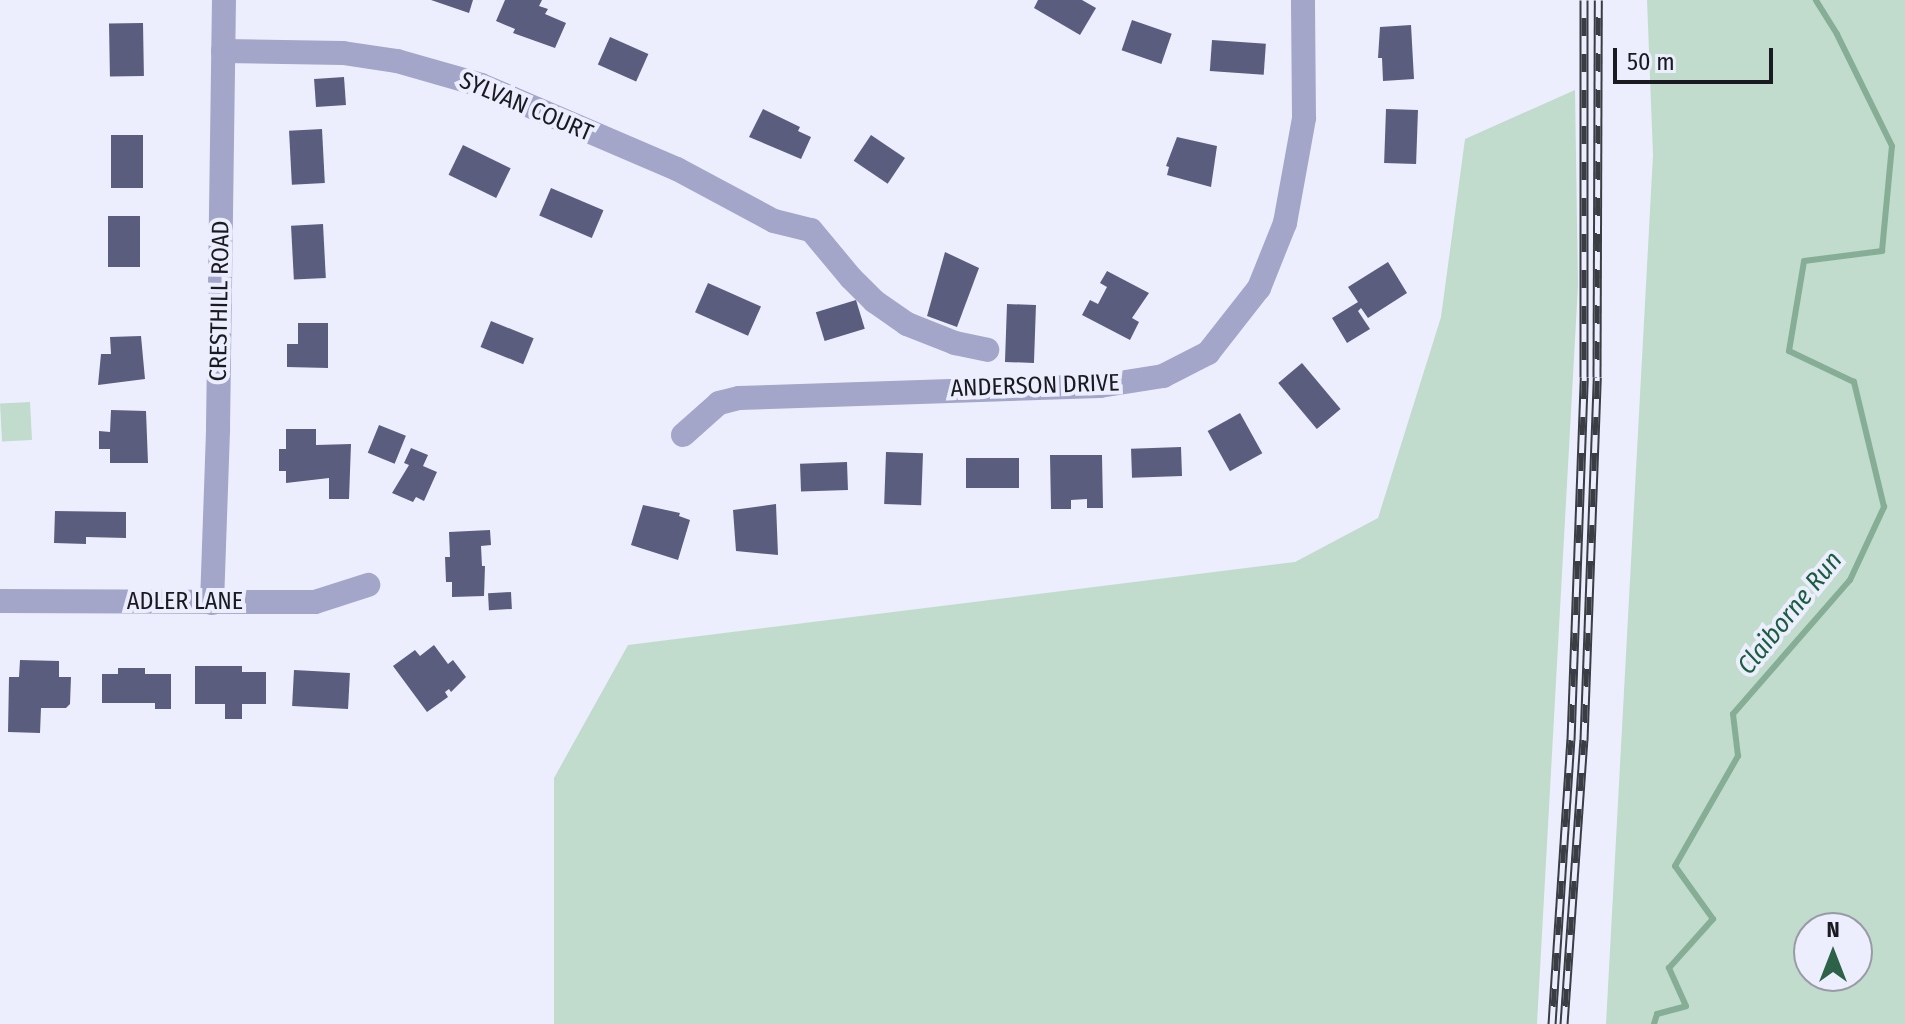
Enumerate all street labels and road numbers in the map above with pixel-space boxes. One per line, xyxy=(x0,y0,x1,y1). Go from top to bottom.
street label: SYLVAN COURT xyxy=(455,66,597,148)
street label: CRESTHILL ROAD xyxy=(204,220,236,382)
street label: ANDERSON DRIVE xyxy=(950,369,1120,403)
street label: ADLER LANE xyxy=(127,588,243,616)

